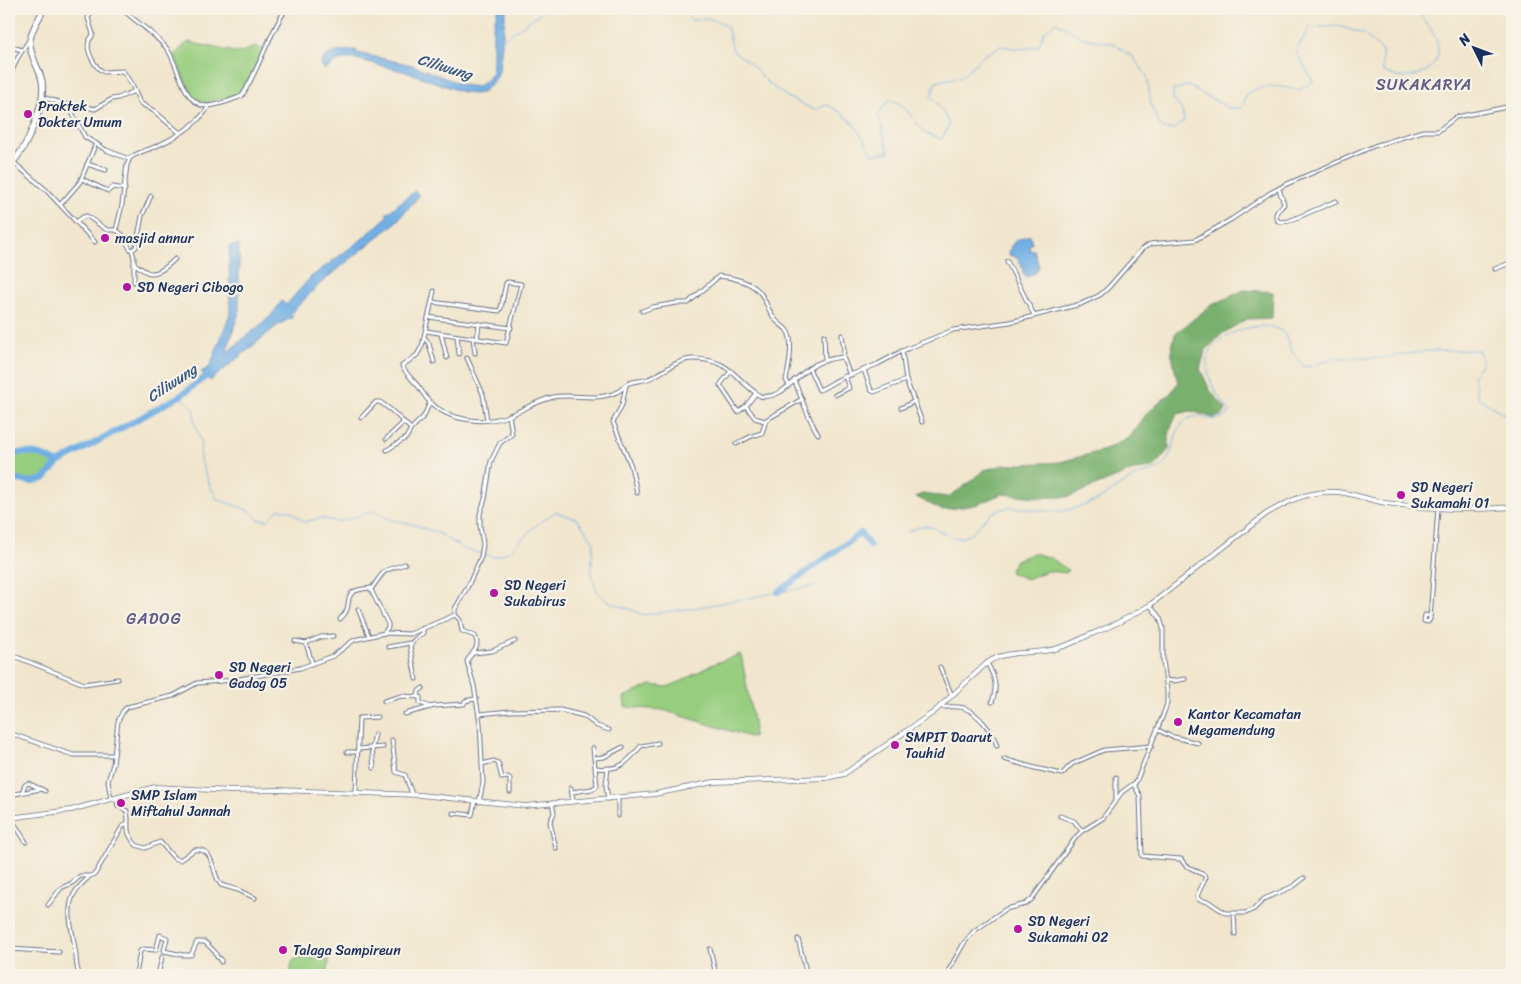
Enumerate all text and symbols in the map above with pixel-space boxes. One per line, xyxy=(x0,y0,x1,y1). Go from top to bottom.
north arrow xyxy=(1448,22,1498,72)
text: N xyxy=(1452,27,1477,52)
water label: Ciliwung xyxy=(414,46,477,88)
district label: SUKAKARYA xyxy=(1376,70,1472,99)
place label: Praktek Dokter Umum xyxy=(38,94,122,135)
marker: Praktek Dokter Umum xyxy=(22,108,34,120)
place label: masjid annur xyxy=(115,226,195,251)
marker: masjid annur xyxy=(99,232,111,244)
place label: SD Negeri Cibogo xyxy=(137,275,244,300)
marker: SD Negeri Cibogo xyxy=(121,281,133,293)
water label: Ciliwung xyxy=(141,356,204,409)
place label: SD Negeri Sukamahi 01 xyxy=(1411,475,1489,516)
marker: SD Negeri Sukamahi 01 xyxy=(1395,489,1407,501)
place label: SD Negeri Sukabirus xyxy=(504,573,567,614)
marker: SD Negeri Sukabirus xyxy=(488,587,500,599)
district label: GADOG xyxy=(126,604,182,633)
place label: SD Negeri Gadog 05 xyxy=(229,655,292,696)
marker: SD Negeri Gadog 05 xyxy=(213,669,225,681)
place label: Kantor Kecamatan Megamendung xyxy=(1188,702,1301,743)
marker: Kantor Kecamatan Megamendung xyxy=(1172,716,1184,728)
place label: SMPIT Daarut Tauhid xyxy=(905,725,993,766)
marker: SMPIT Daarut Tauhid xyxy=(889,739,901,751)
place label: SMP Islam Miftahul Jannah xyxy=(131,783,231,824)
marker: SMP Islam Miftahul Jannah xyxy=(115,797,127,809)
place label: SD Negeri Sukamahi 02 xyxy=(1028,909,1108,950)
marker: SD Negeri Sukamahi 02 xyxy=(1012,923,1024,935)
place label: Talaga Sampireun xyxy=(293,938,401,963)
marker: Talaga Sampireun xyxy=(277,944,289,956)

